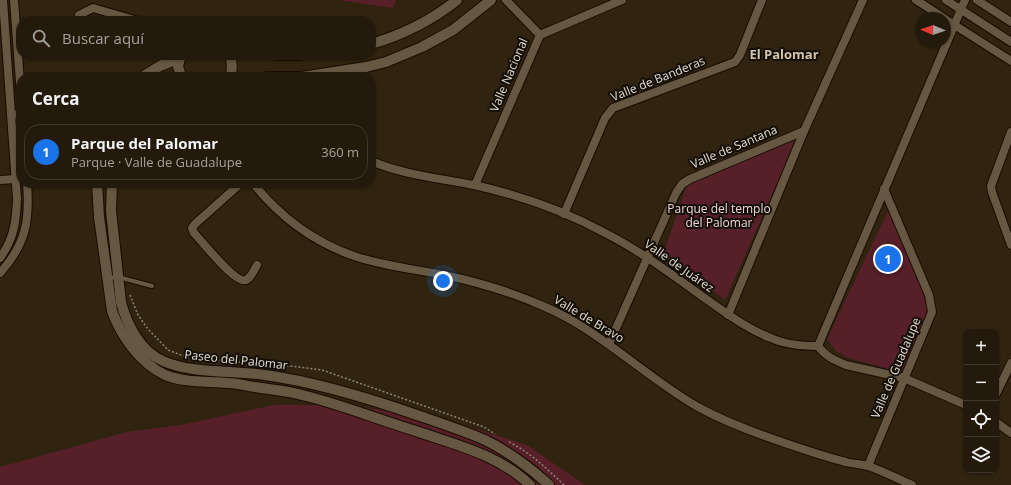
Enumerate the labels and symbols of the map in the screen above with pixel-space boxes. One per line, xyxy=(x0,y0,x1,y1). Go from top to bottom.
north arrow xyxy=(915,12,951,48)
street label: Valle Nacional xyxy=(485,35,532,114)
district label: El Palomar xyxy=(749,45,819,63)
street label: Valle de Banderas xyxy=(608,52,708,105)
street label: Valle de Santana xyxy=(688,121,780,172)
park label: Parque del templo del Palomar xyxy=(667,200,771,231)
street label: Valle de Juárez xyxy=(641,235,718,296)
pin: 1 xyxy=(875,244,901,274)
your location xyxy=(433,271,453,291)
street label: Valle de Bravo xyxy=(551,291,628,346)
street label: Valle de Guadalupe xyxy=(867,314,925,421)
street label: Paseo del Palomar xyxy=(184,346,289,373)

